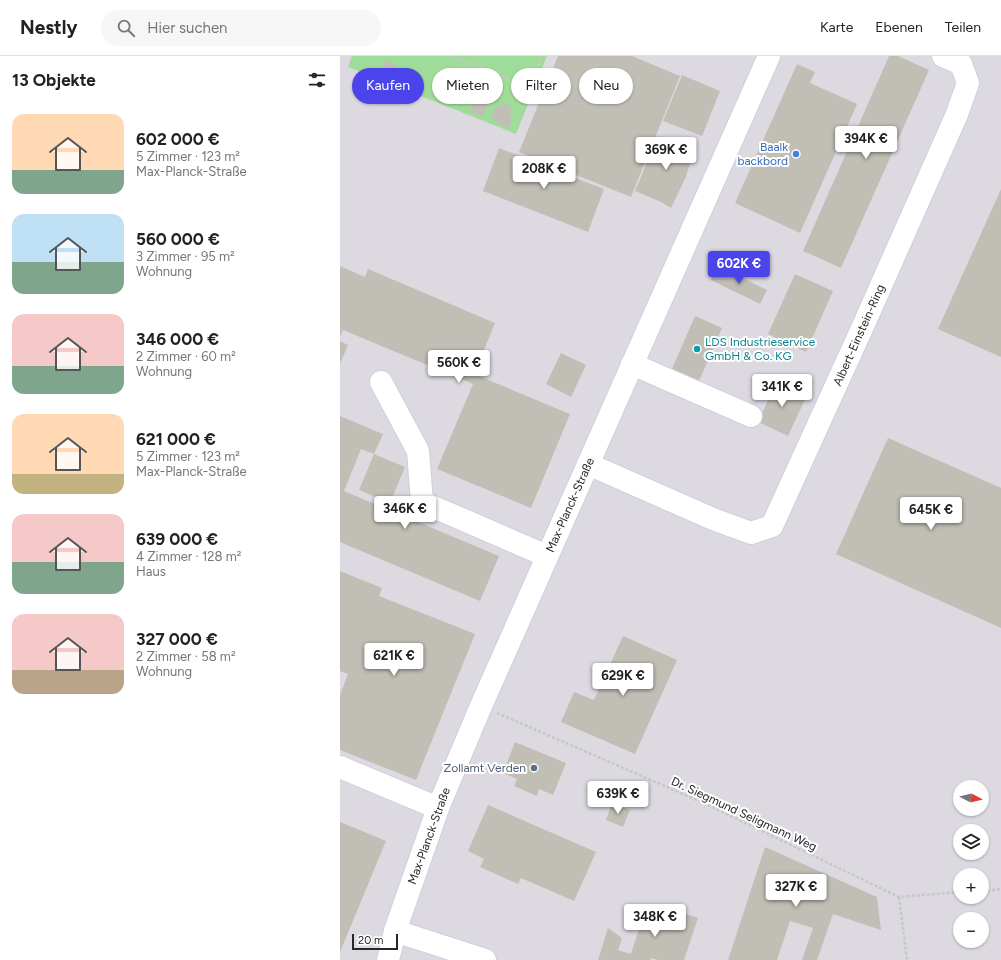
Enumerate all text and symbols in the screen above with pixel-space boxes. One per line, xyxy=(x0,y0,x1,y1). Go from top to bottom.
search box xyxy=(101,10,381,46)
text: Nestly xyxy=(20,16,77,39)
icon: search xyxy=(115,17,137,39)
text: Hier suchen xyxy=(147,19,227,37)
text: Karte xyxy=(820,19,853,36)
text: Ebenen xyxy=(875,19,923,36)
text: Teilen xyxy=(945,19,981,36)
chip: Kaufen xyxy=(352,68,424,104)
chip: Mieten xyxy=(432,68,503,104)
chip: Filter xyxy=(511,68,571,104)
chip: Neu xyxy=(579,68,633,104)
icon: filters xyxy=(306,69,328,91)
text: 13 Objekte xyxy=(12,70,96,90)
pin: 394K € xyxy=(833,126,899,160)
text: 602 000 € xyxy=(136,129,220,149)
icon: home xyxy=(44,130,92,178)
text: 394K € xyxy=(844,131,888,146)
pin: 369K € xyxy=(633,137,699,171)
place label: Baalk backbord xyxy=(737,140,788,168)
text: 369K € xyxy=(644,142,688,157)
text: 5 Zimmer · 123 m² xyxy=(136,149,240,164)
marker: Baalk backbord xyxy=(791,149,801,159)
pin: 208K € xyxy=(511,156,577,190)
text: 208K € xyxy=(522,161,566,176)
text: Max-Planck-Straße xyxy=(136,164,247,179)
text: 560 000 € xyxy=(136,229,220,249)
icon: home xyxy=(44,230,92,278)
text: 3 Zimmer · 95 m² xyxy=(136,249,235,264)
pin: 602K € xyxy=(706,251,772,285)
text: 602K € xyxy=(717,256,761,271)
text: Wohnung xyxy=(136,264,192,279)
street label: Albert-Einstein-Ring xyxy=(830,282,888,388)
text: 346 000 € xyxy=(136,329,219,349)
icon: home xyxy=(44,330,92,378)
place label: LDS Industrieservice GmbH & Co. KG xyxy=(705,335,816,363)
marker: LDS Industrieservice GmbH & Co. KG xyxy=(692,344,702,354)
text: 2 Zimmer · 60 m² xyxy=(136,349,236,364)
pin: 560K € xyxy=(426,350,492,384)
text: 560K € xyxy=(437,355,481,370)
text: Wohnung xyxy=(136,364,192,379)
pin: 341K € xyxy=(749,374,815,408)
text: 341K € xyxy=(761,379,803,394)
text: 621 000 € xyxy=(136,429,216,449)
icon: home xyxy=(44,430,92,478)
text: 5 Zimmer · 123 m² xyxy=(136,449,240,464)
street label: Max-Planck-Straße xyxy=(543,455,597,554)
text: Max-Planck-Straße xyxy=(136,464,247,479)
pin: 346K € xyxy=(372,496,438,530)
pin: 645K € xyxy=(898,497,964,531)
text: 346K € xyxy=(383,501,427,516)
text: 645K € xyxy=(909,502,953,517)
text: 639 000 € xyxy=(136,529,218,549)
icon: home xyxy=(44,530,92,578)
text: 4 Zimmer · 128 m² xyxy=(136,549,242,564)
text: Haus xyxy=(136,564,166,579)
text: 327 000 € xyxy=(136,629,218,649)
icon: home xyxy=(44,630,92,678)
pin: 621K € xyxy=(361,643,427,677)
text: 621K € xyxy=(373,648,415,663)
text: 2 Zimmer · 58 m² xyxy=(136,649,236,664)
pin: 629K € xyxy=(590,663,656,697)
text: Wohnung xyxy=(136,664,192,679)
text: 629K € xyxy=(601,668,645,683)
place label: Zollamt Verden xyxy=(444,761,526,775)
marker: Zollamt Verden xyxy=(529,763,539,773)
street label: Dr. Siegmund Seligmann Weg xyxy=(669,774,819,854)
north arrow xyxy=(953,780,989,816)
map controls xyxy=(953,780,989,948)
pin: 639K € xyxy=(585,781,651,815)
street label: Max-Planck-Straße xyxy=(405,785,453,886)
text: 639K € xyxy=(596,786,640,801)
button: layers xyxy=(953,824,989,860)
button: + xyxy=(953,868,989,904)
pin: 327K € xyxy=(763,874,829,908)
text: 327K € xyxy=(775,879,817,894)
pin: 348K € xyxy=(622,904,688,938)
text: 348K € xyxy=(633,909,677,924)
button: − xyxy=(953,912,989,948)
scale bar xyxy=(352,932,398,951)
text: 20 m xyxy=(358,934,383,947)

